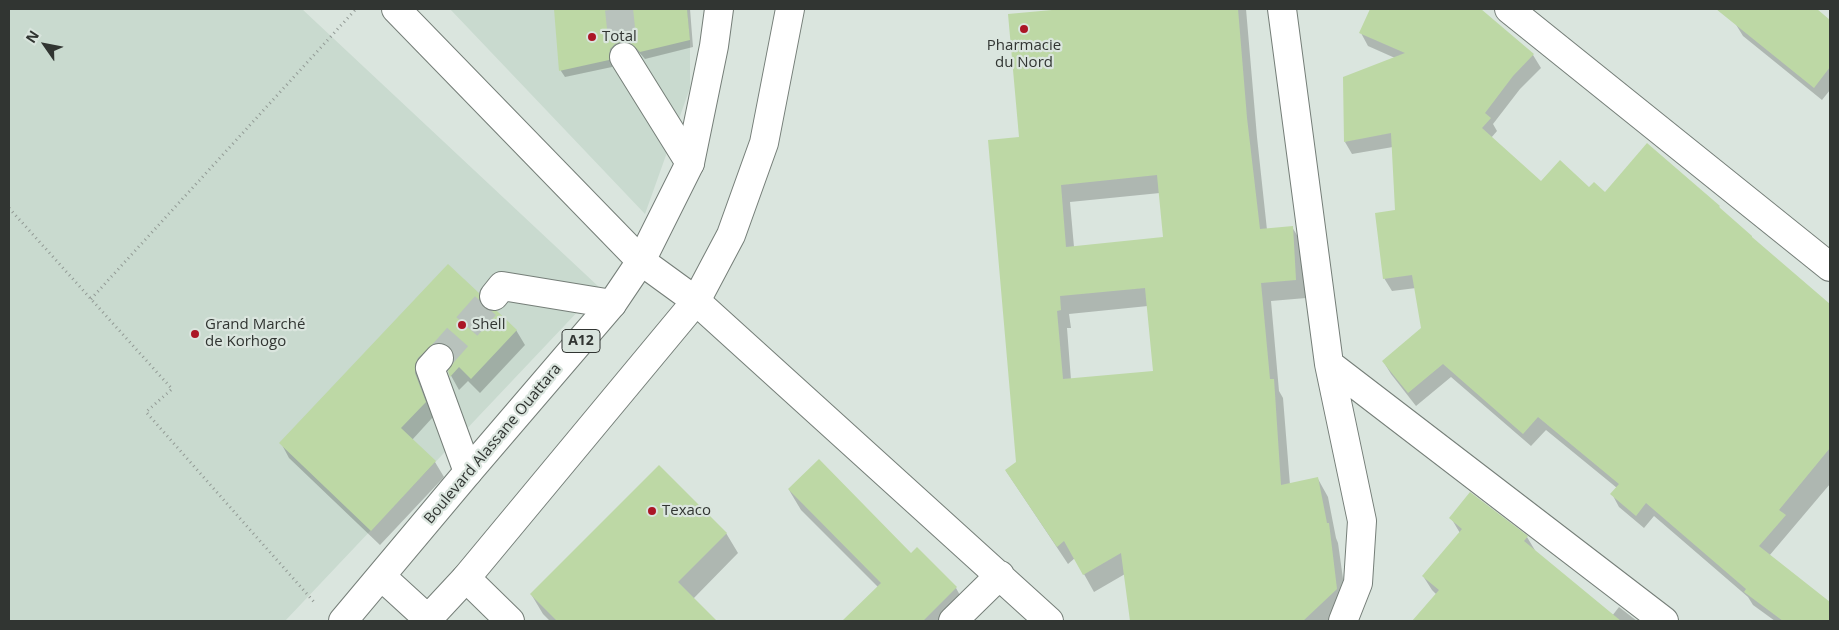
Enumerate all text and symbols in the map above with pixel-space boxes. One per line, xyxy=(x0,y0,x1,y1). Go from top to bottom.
north arrow xyxy=(20,20,70,70)
marker: Pharmacie du Nord xyxy=(1018,23,1030,35)
text: N xyxy=(21,27,43,47)
place label: Total xyxy=(602,28,637,46)
marker: Total xyxy=(586,31,598,43)
place label: Pharmacie du Nord xyxy=(987,37,1061,72)
place label: Grand Marché de Korhogo xyxy=(205,316,305,351)
place label: Shell xyxy=(472,316,505,334)
marker: Shell xyxy=(456,319,468,331)
marker: Grand Marché de Korhogo xyxy=(189,328,201,340)
road number: A12 xyxy=(562,330,600,352)
street label: Boulevard Alassane Ouattara xyxy=(421,360,565,528)
place label: Texaco xyxy=(662,502,711,520)
marker: Texaco xyxy=(646,505,658,517)

